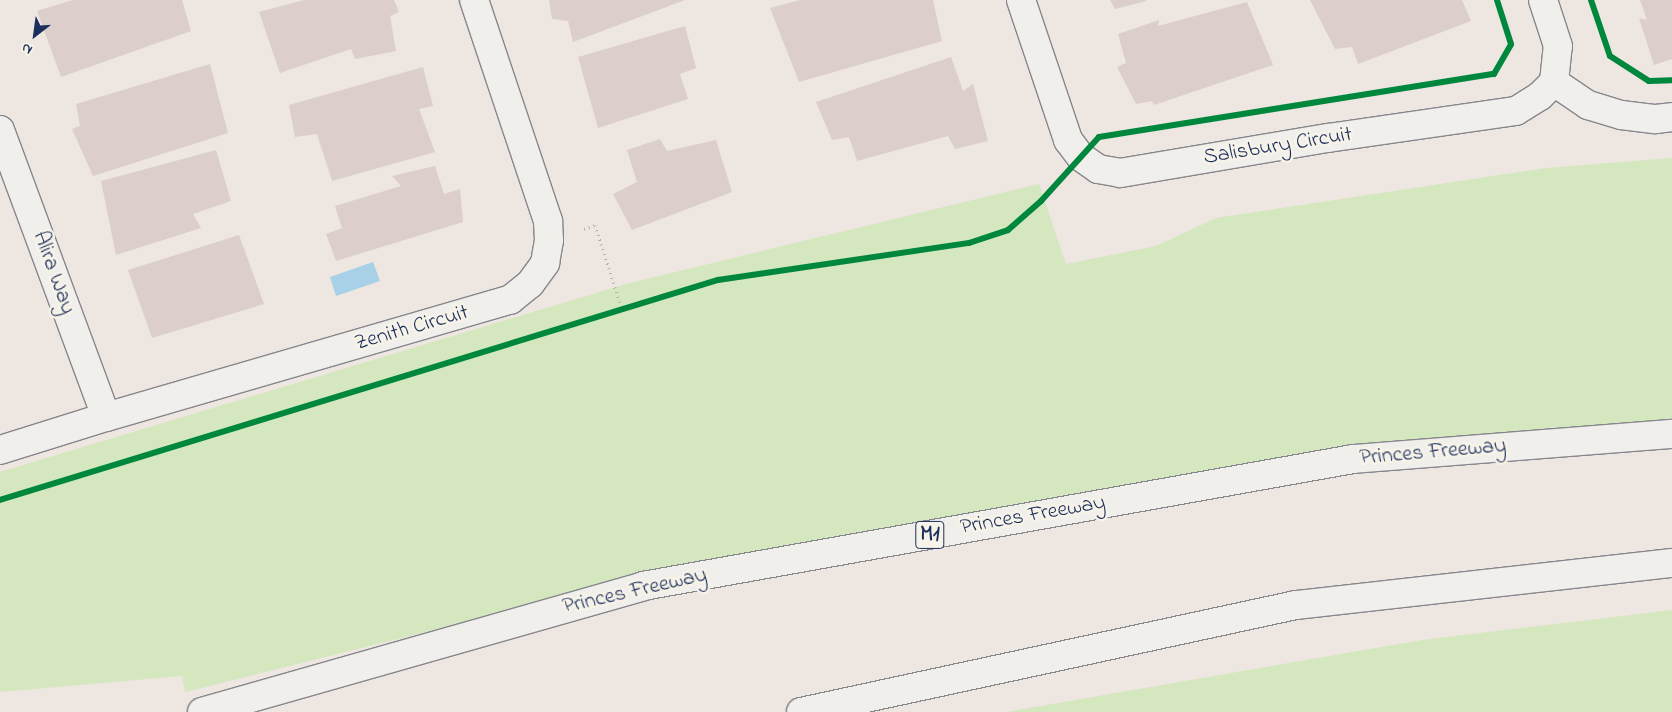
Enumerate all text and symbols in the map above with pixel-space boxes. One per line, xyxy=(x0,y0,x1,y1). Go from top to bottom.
north arrow xyxy=(10,10,60,60)
text: N xyxy=(18,37,37,60)
street label: Salisbury Circuit xyxy=(1202,122,1354,172)
street label: Alira Way xyxy=(26,228,80,318)
street label: Zenith Circuit xyxy=(352,300,472,358)
street label: Princes Freeway xyxy=(1359,433,1507,473)
street label: Princes Freeway xyxy=(958,490,1108,542)
road number: M1 xyxy=(915,516,945,554)
street label: Princes Freeway xyxy=(560,563,710,621)

